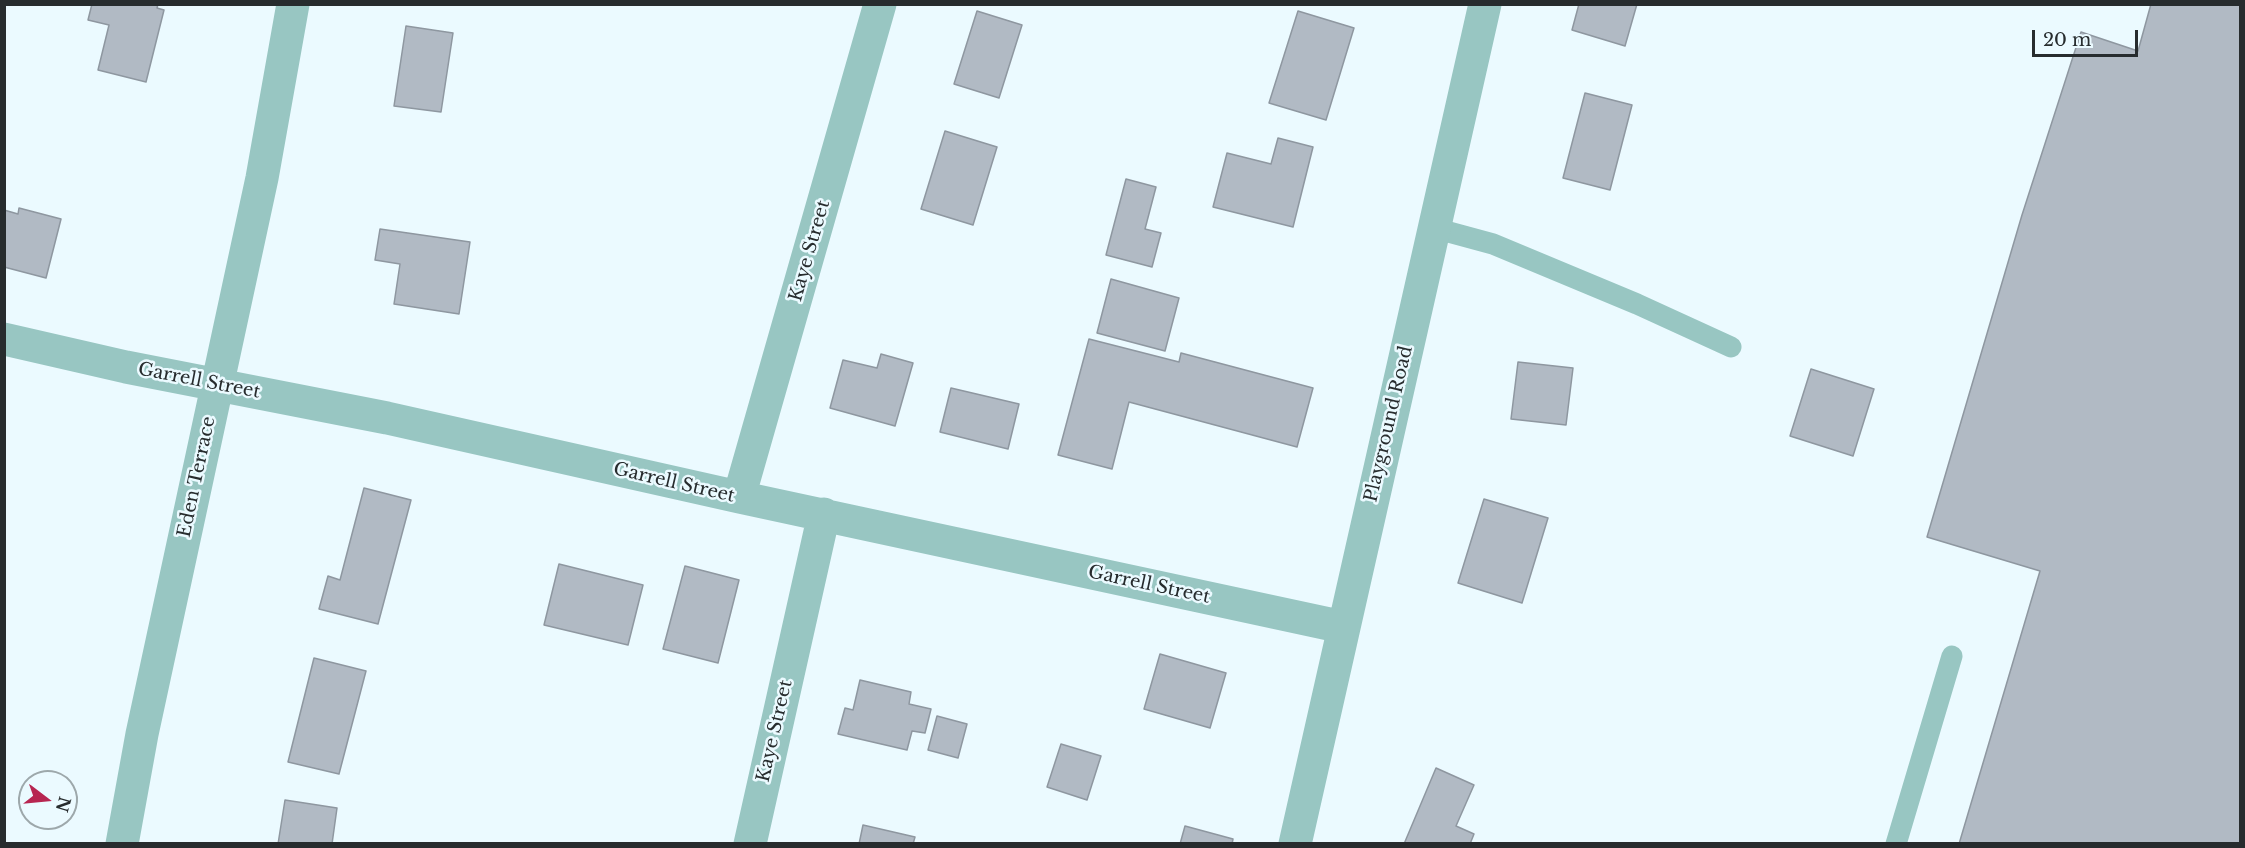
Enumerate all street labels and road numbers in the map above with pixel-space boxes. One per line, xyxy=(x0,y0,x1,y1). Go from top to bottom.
street label: Kaye Street xyxy=(785,198,835,304)
street label: Playground Road xyxy=(1361,344,1417,504)
street label: Garrell Street xyxy=(136,359,262,403)
street label: Eden Terrace xyxy=(174,415,220,539)
street label: Garrell Street xyxy=(611,459,737,507)
street label: Garrell Street xyxy=(1086,562,1212,608)
street label: Kaye Street xyxy=(753,678,797,784)

